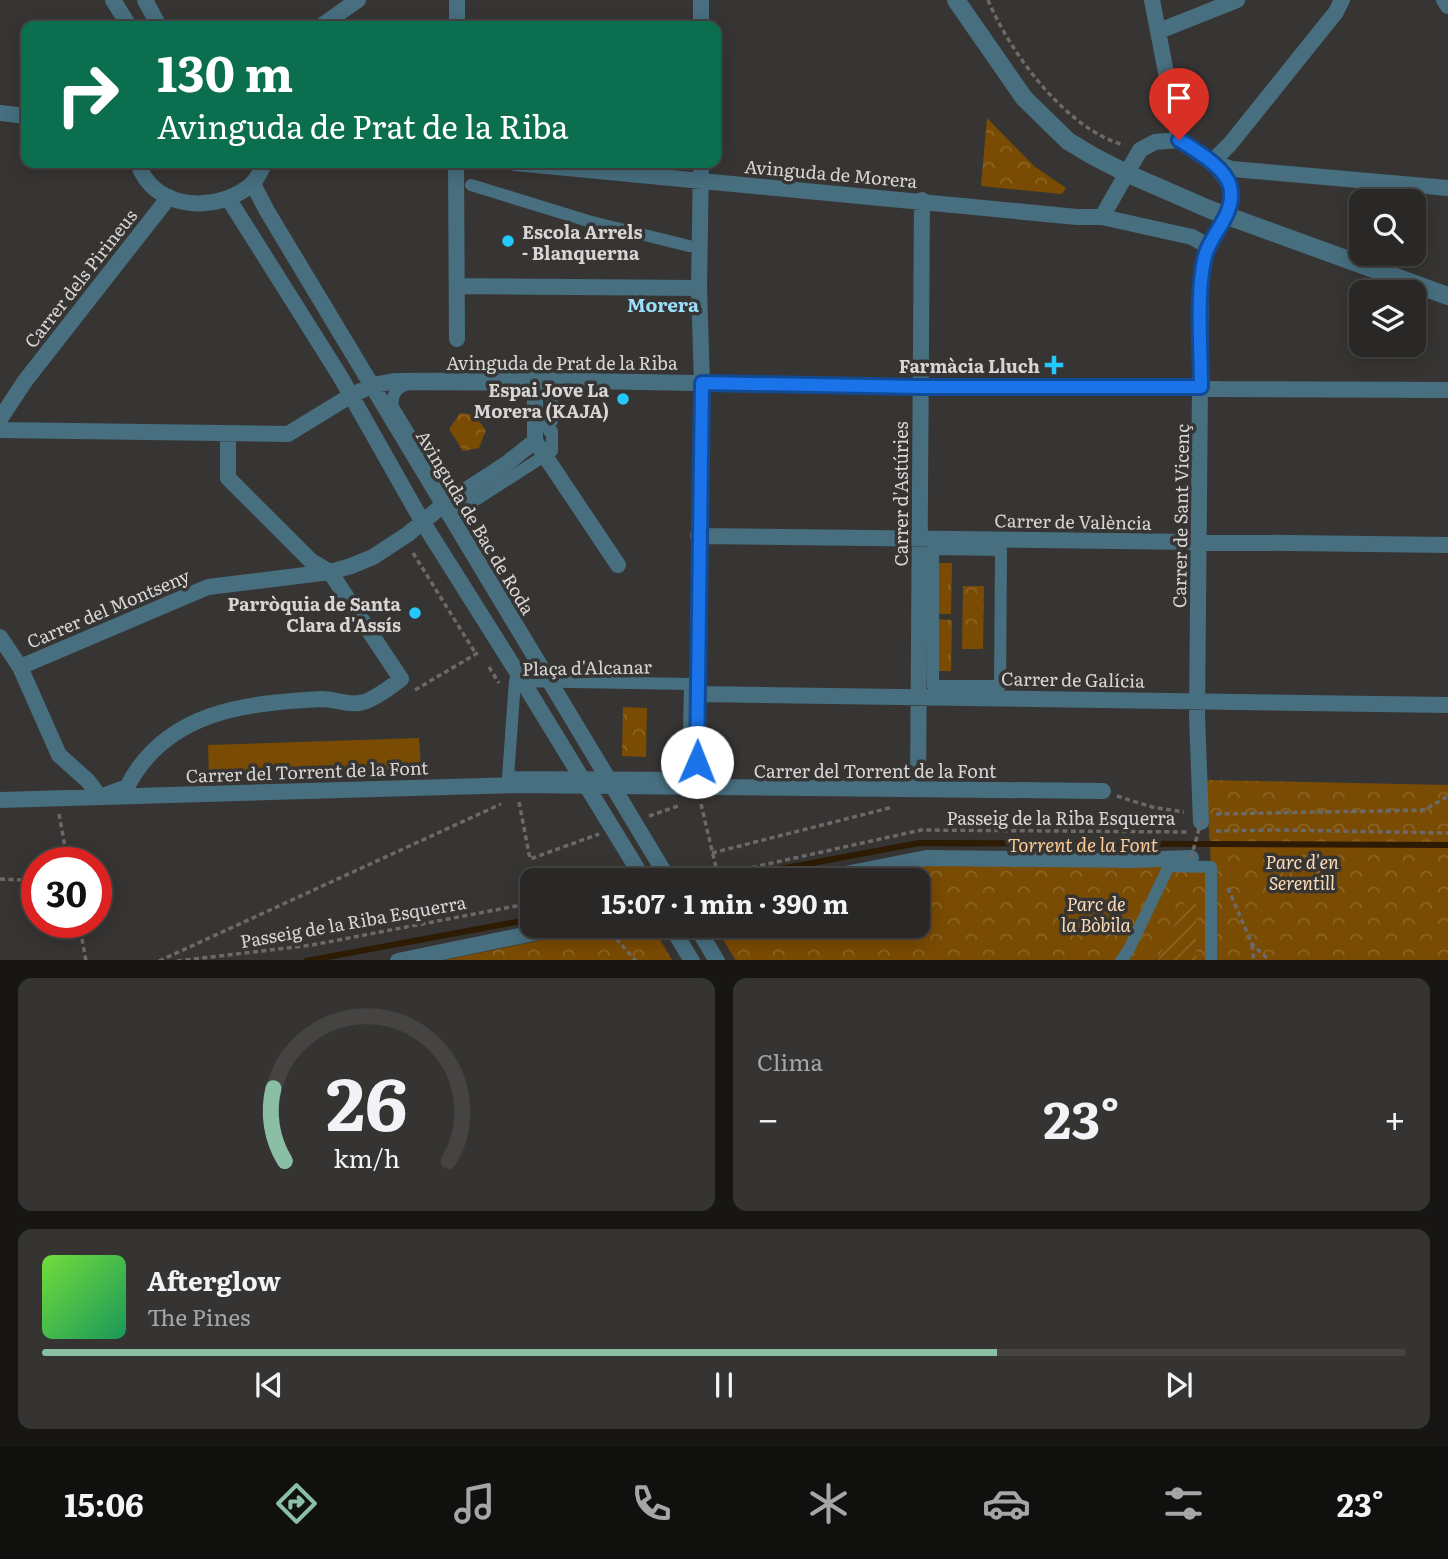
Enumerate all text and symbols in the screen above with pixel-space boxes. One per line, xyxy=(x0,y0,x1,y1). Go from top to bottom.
text: 130 m xyxy=(157,34,293,107)
icon: right xyxy=(42,49,133,140)
pin xyxy=(1149,68,1209,140)
icon: arrive xyxy=(1160,79,1198,117)
text: Avinguda de Prat de la Riba xyxy=(157,101,569,149)
street label: Avinguda de Morera xyxy=(743,152,919,194)
map controls xyxy=(1349,189,1426,357)
button: search xyxy=(1349,189,1426,266)
street label: Carrer dels Pirineus xyxy=(17,203,143,353)
place label: Escola Arrels - Blanquerna xyxy=(522,218,643,266)
marker: Escola Arrels - Blanquerna xyxy=(500,233,516,249)
button: layers xyxy=(1349,280,1426,357)
district label: Morera xyxy=(627,290,699,318)
street label: Avinguda de Prat de la Riba xyxy=(446,349,678,376)
place label: Farmàcia Lluch xyxy=(899,352,1040,379)
marker: Farmàcia Lluch xyxy=(1046,357,1062,373)
place label: Espai Jove La Morera (KAJA) xyxy=(474,376,610,424)
marker: Espai Jove La Morera (KAJA) xyxy=(615,391,631,407)
street label: Carrer d'Astúries xyxy=(887,421,914,567)
street label: Avinguda de Bac de Roda xyxy=(410,424,542,620)
street label: Carrer de Sant Vicenç xyxy=(1165,424,1195,608)
street label: Carrer de València xyxy=(994,506,1152,536)
street label: Carrer del Montseny xyxy=(22,561,194,655)
place label: Parròquia de Santa Clara d'Assís xyxy=(228,590,402,638)
marker: Parròquia de Santa Clara d'Assís xyxy=(407,605,423,621)
street label: Plaça d'Alcanar xyxy=(522,652,653,682)
street label: Carrer de Galícia xyxy=(1001,664,1145,694)
position arrow xyxy=(660,725,734,799)
street label: Carrer del Torrent de la Font xyxy=(185,753,429,789)
street label: Carrer del Torrent de la Font xyxy=(754,757,997,784)
street label: Passeig de la Riba Esquerra xyxy=(946,804,1176,831)
water label: Torrent de la Font xyxy=(1008,830,1159,858)
speed limit sign: 30 xyxy=(21,847,112,938)
park label: Parc d'en Serentill xyxy=(1265,848,1339,896)
text: 15:07 · 1 min · 390 m xyxy=(601,883,849,922)
street label: Passeig de la Riba Esquerra xyxy=(238,888,468,954)
park label: Parc de la Bòbila xyxy=(1061,890,1131,938)
text: Clima xyxy=(757,1044,823,1078)
text: 26 xyxy=(326,1045,407,1153)
text: 23° xyxy=(1043,1078,1120,1155)
text: − xyxy=(757,1088,779,1145)
text: + xyxy=(1384,1088,1406,1145)
text: km/h xyxy=(333,1138,400,1175)
text: Afterglow xyxy=(147,1260,281,1299)
text: The Pines xyxy=(147,1299,250,1333)
icon: previous xyxy=(250,1366,288,1404)
icon: pause xyxy=(705,1366,743,1404)
icon: next xyxy=(1160,1366,1198,1404)
text: 15:06 xyxy=(64,1479,144,1527)
icon: directions xyxy=(272,1479,321,1528)
icon: music xyxy=(450,1479,499,1528)
icon: phone xyxy=(627,1479,676,1528)
icon: climate xyxy=(804,1479,853,1528)
icon: car xyxy=(982,1479,1031,1528)
icon: filters xyxy=(1159,1479,1208,1528)
text: 23° xyxy=(1337,1479,1384,1527)

